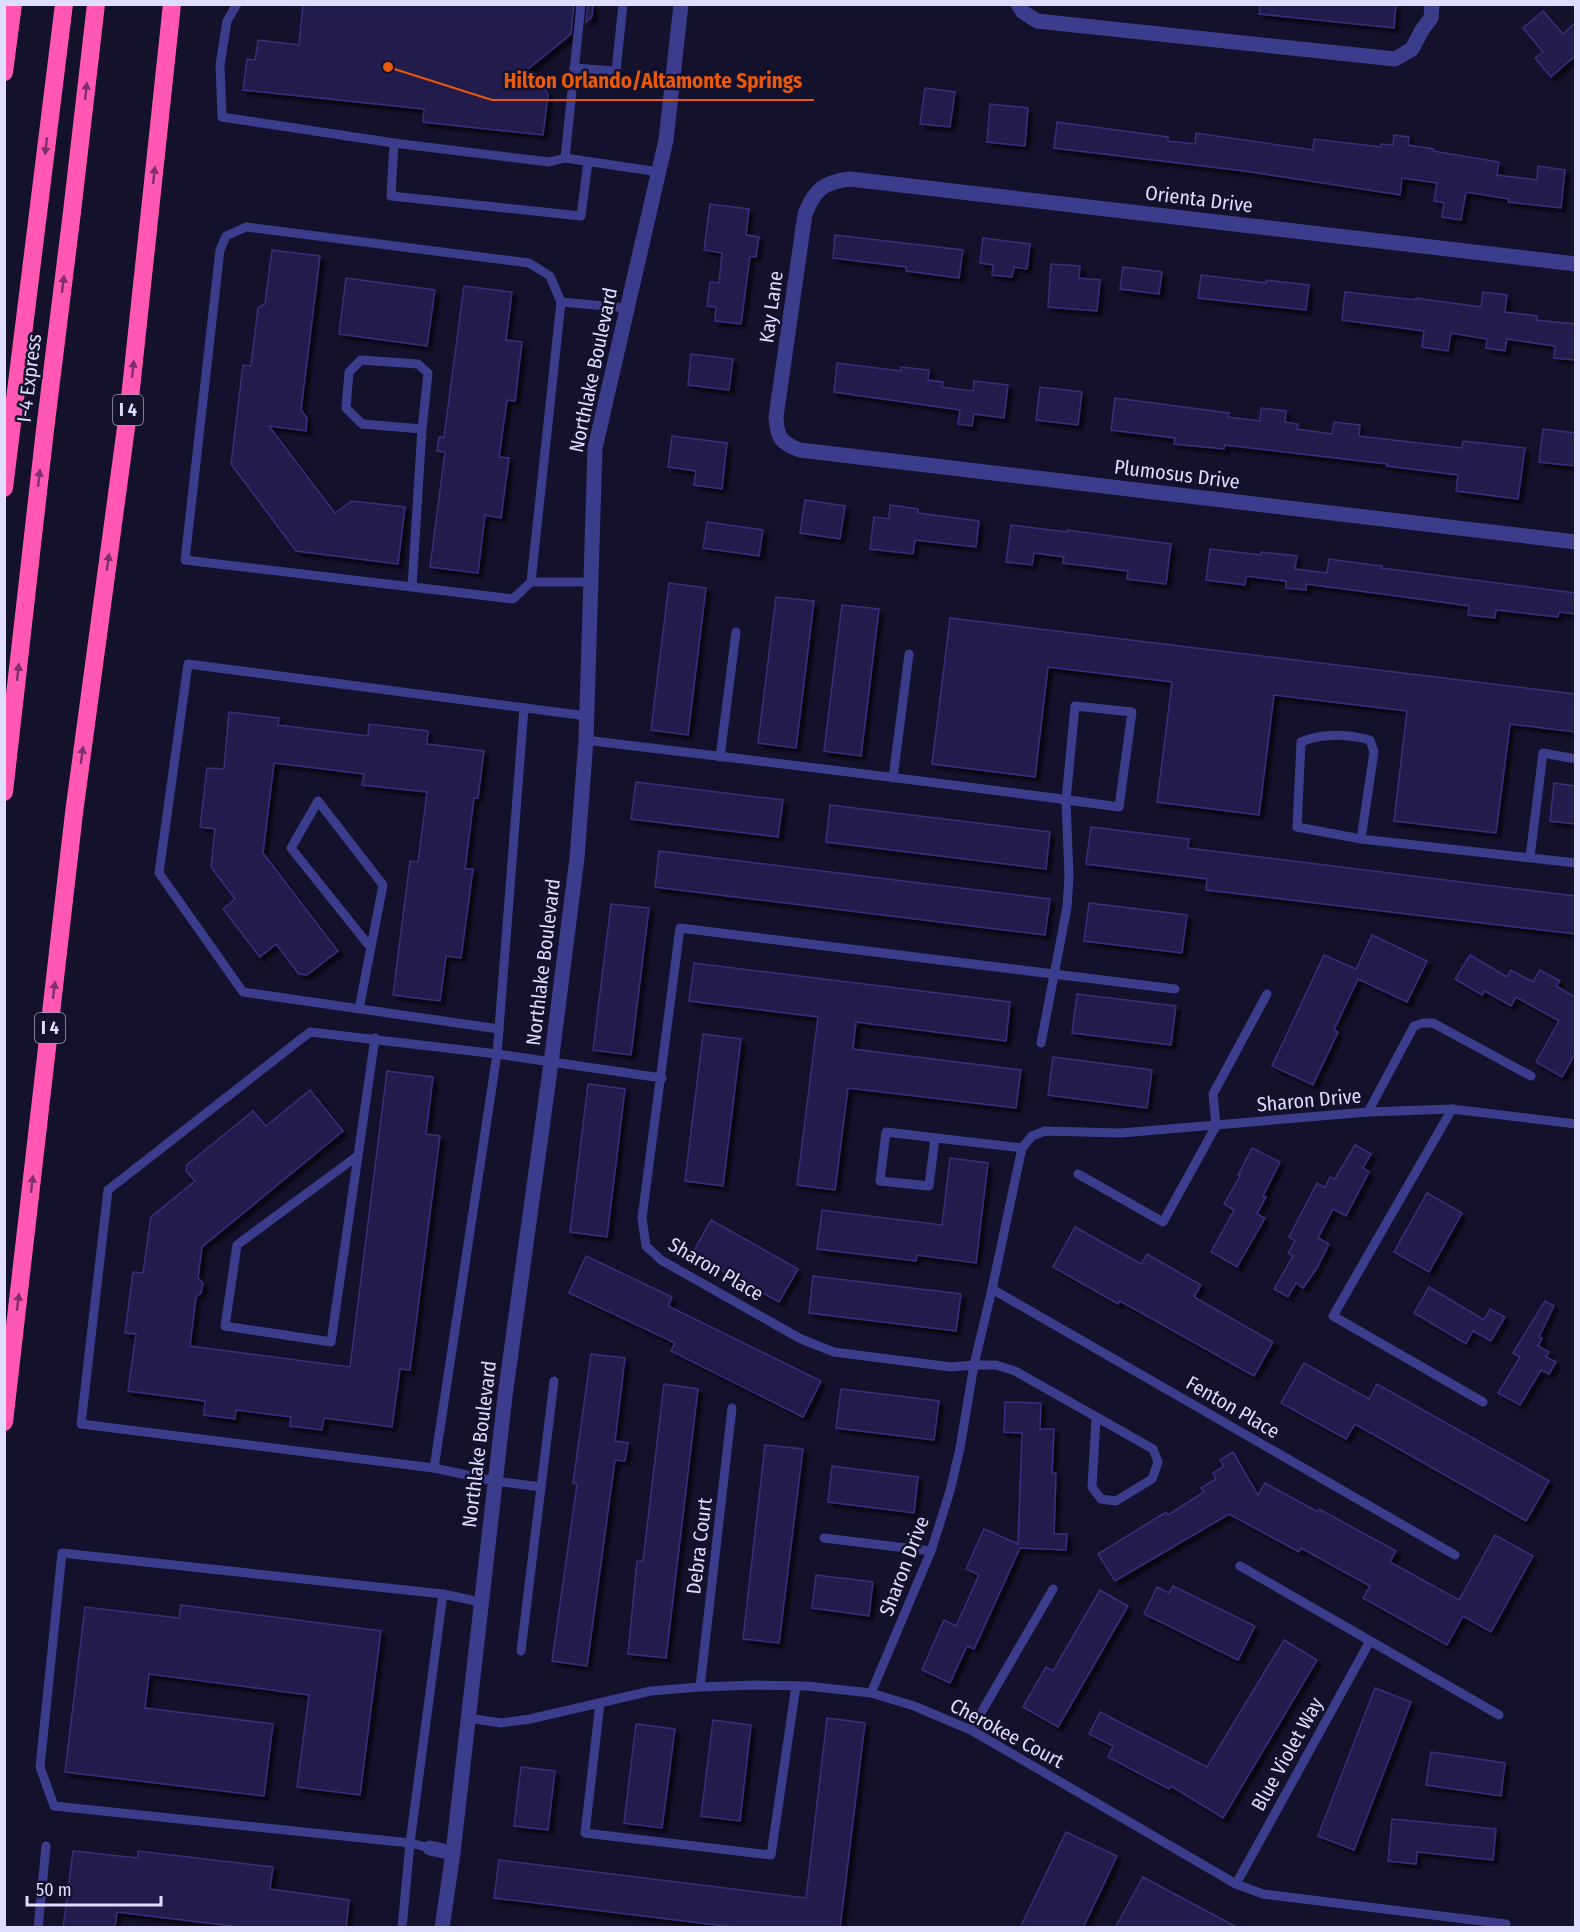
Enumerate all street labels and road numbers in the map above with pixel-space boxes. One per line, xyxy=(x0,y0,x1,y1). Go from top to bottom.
street label: Orienta Drive xyxy=(1144,180,1254,218)
street label: Kay Lane xyxy=(754,269,788,345)
street label: Northlake Boulevard xyxy=(564,285,622,455)
street label: I-4 Express xyxy=(12,332,46,424)
road number: I 4 xyxy=(113,395,143,425)
street label: Plumosus Drive xyxy=(1113,454,1241,494)
street label: Northlake Boulevard xyxy=(521,877,565,1047)
road number: I 4 xyxy=(35,1013,65,1043)
street label: Sharon Drive xyxy=(1256,1083,1362,1117)
street label: Sharon Place xyxy=(664,1232,768,1306)
street label: Northlake Boulevard xyxy=(457,1359,501,1529)
street label: Fenton Place xyxy=(1182,1371,1284,1443)
street label: Debra Court xyxy=(681,1496,717,1596)
street label: Sharon Drive xyxy=(874,1513,934,1619)
street label: Cherokee Court xyxy=(946,1693,1068,1773)
street label: Blue Violet Way xyxy=(1246,1693,1328,1815)

